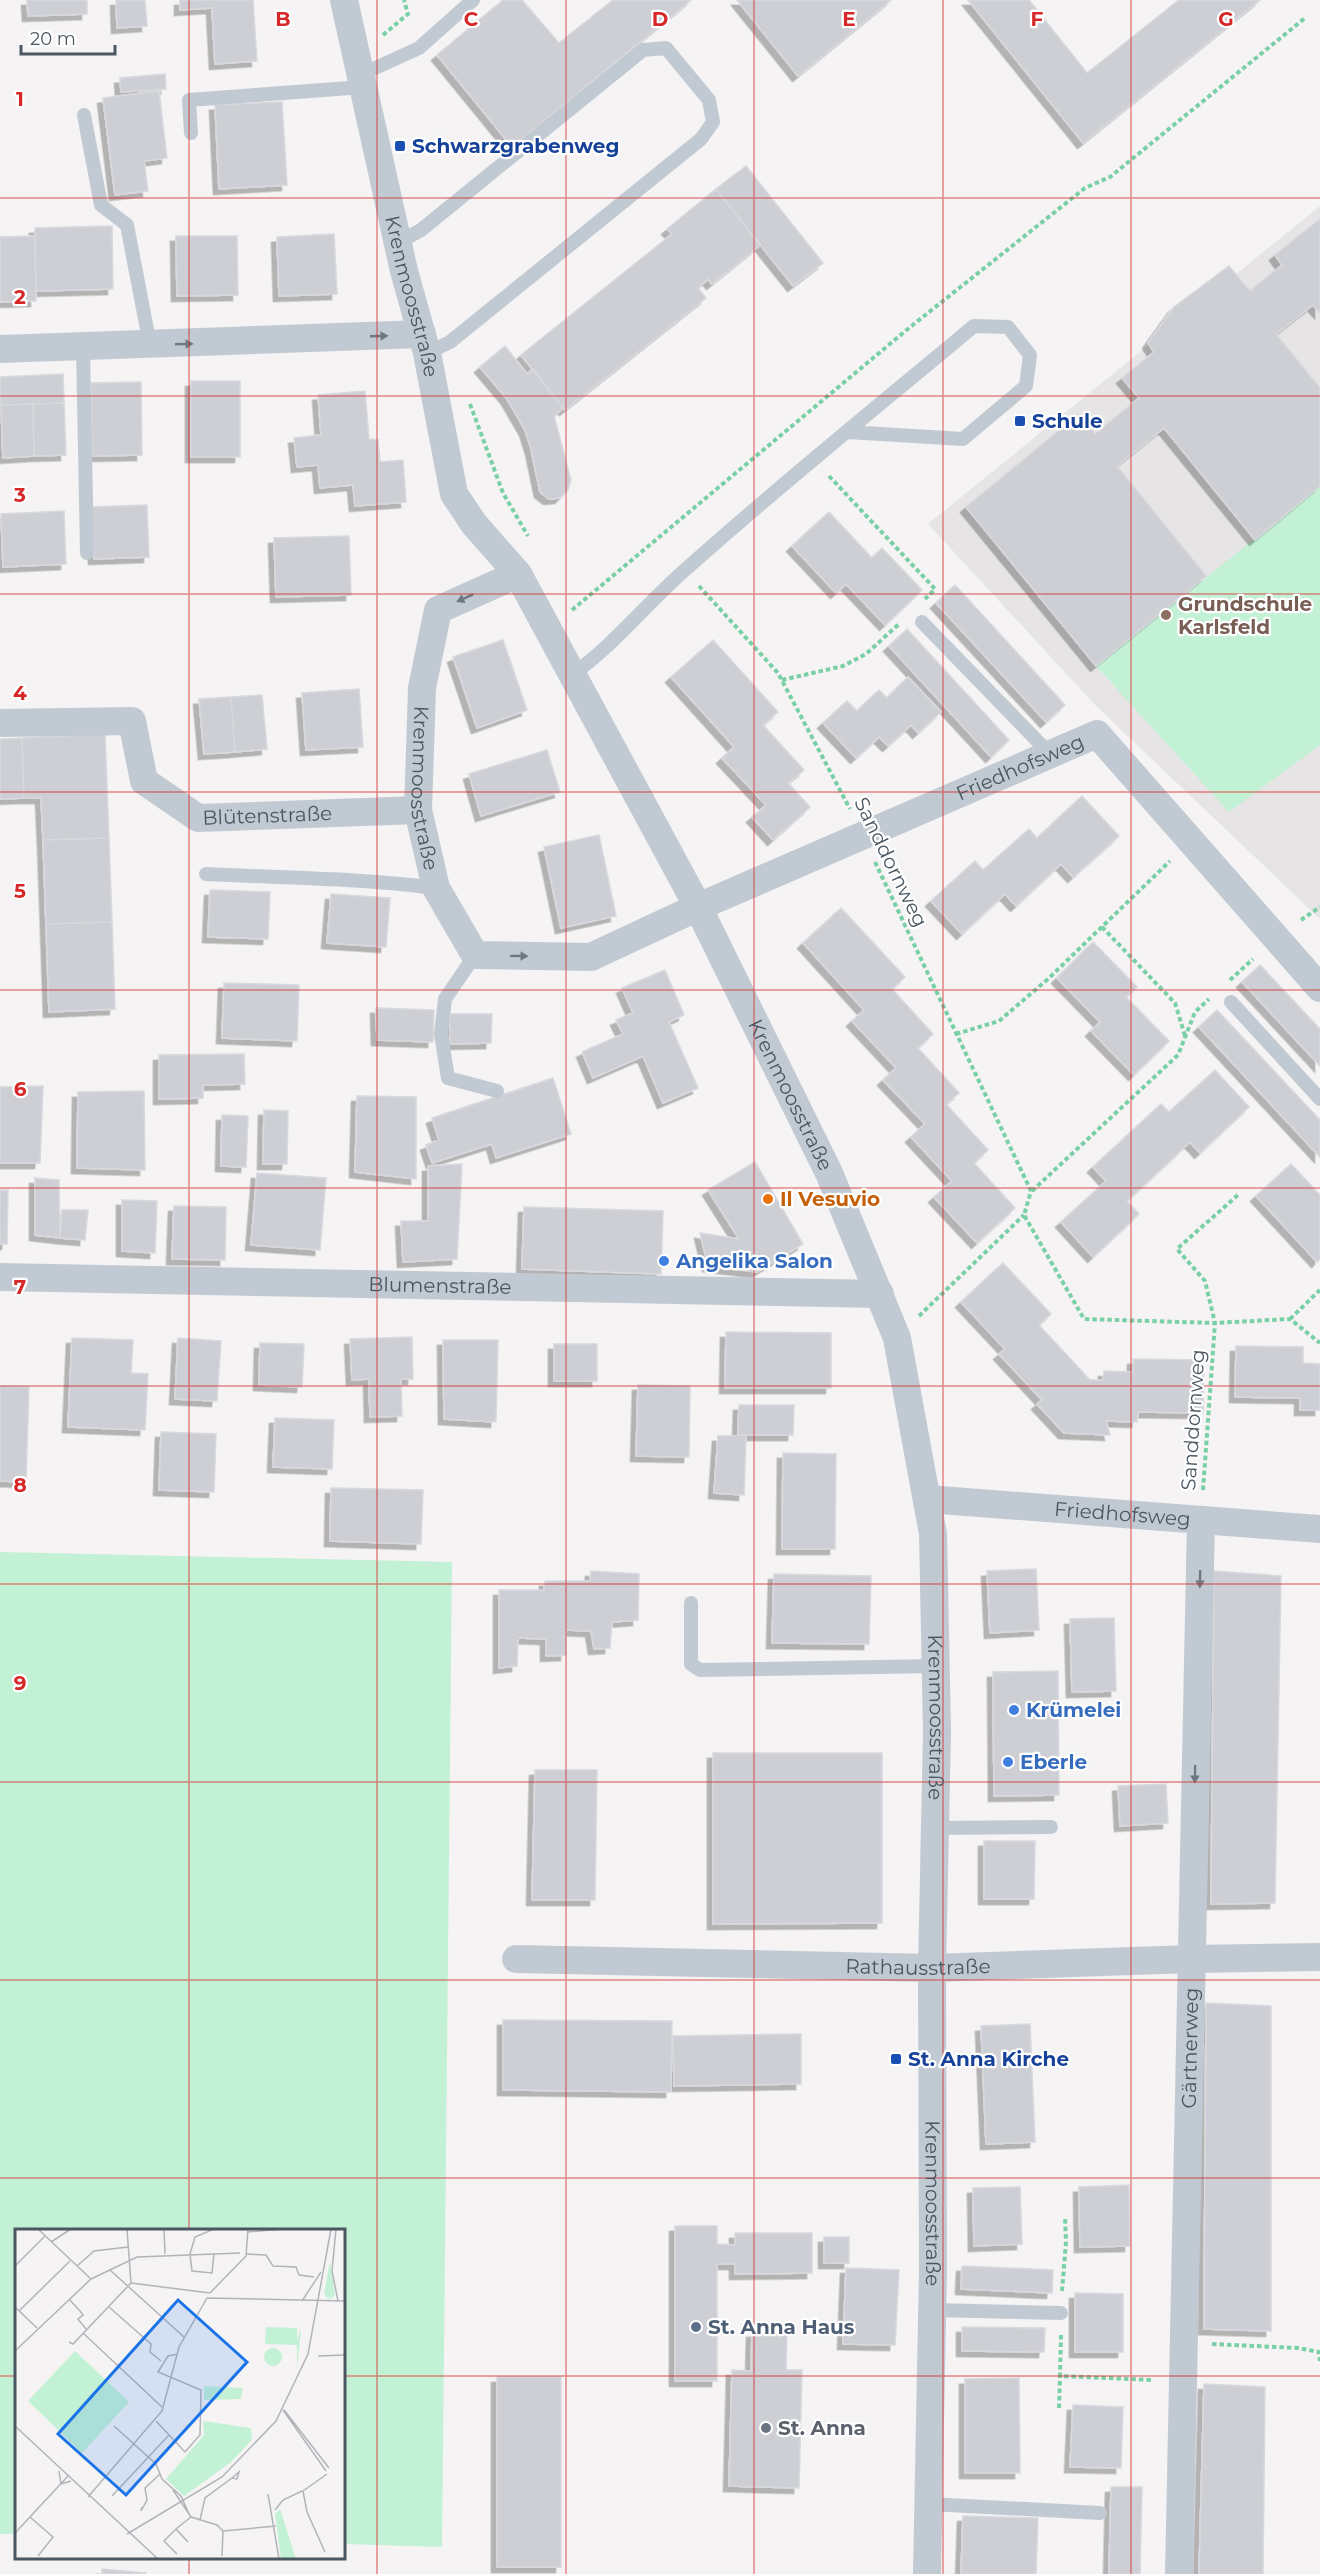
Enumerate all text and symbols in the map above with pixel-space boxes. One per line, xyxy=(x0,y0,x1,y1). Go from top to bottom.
text: B xyxy=(275,7,291,31)
text: C xyxy=(464,7,479,31)
text: D xyxy=(652,7,668,31)
text: E xyxy=(842,7,856,31)
text: F xyxy=(1031,7,1044,31)
text: G xyxy=(1218,7,1234,31)
scale bar xyxy=(21,18,116,56)
text: 20 m xyxy=(30,28,76,50)
text: 1 xyxy=(16,87,24,111)
place label: Schwarzgrabenweg xyxy=(412,134,619,158)
marker: Schwarzgrabenweg xyxy=(393,139,407,153)
street label: Krenmoosstraße xyxy=(380,213,443,379)
text: 2 xyxy=(14,285,26,309)
one-way arrow xyxy=(370,331,389,340)
one-way arrow xyxy=(175,339,194,349)
place label: Schule xyxy=(1032,409,1103,433)
marker: Schule xyxy=(1013,414,1027,428)
text: 3 xyxy=(13,483,26,507)
place label: Grundschule Karlsfeld xyxy=(1178,592,1312,639)
one-way arrow xyxy=(455,593,473,603)
marker: Grundschule Karlsfeld xyxy=(1159,608,1173,622)
text: 4 xyxy=(13,681,27,705)
street label: Krenmoosstraße xyxy=(406,705,444,873)
street label: Friedhofsweg xyxy=(952,729,1087,806)
street label: Sanddornweg xyxy=(849,793,933,931)
street label: Blütenstraße xyxy=(202,801,333,830)
text: 5 xyxy=(14,879,26,903)
one-way arrow xyxy=(509,951,528,961)
street label: Krenmoosstraße xyxy=(743,1015,838,1175)
text: 6 xyxy=(14,1077,27,1101)
place label: Il Vesuvio xyxy=(780,1187,880,1211)
marker: Il Vesuvio xyxy=(761,1192,775,1206)
place label: Angelika Salon xyxy=(675,1249,833,1273)
marker: Angelika Salon xyxy=(657,1254,671,1268)
street label: Blumenstraße xyxy=(368,1272,512,1299)
text: 7 xyxy=(14,1275,26,1299)
street label: Sanddornweg xyxy=(1176,1349,1210,1491)
text: 8 xyxy=(13,1473,27,1497)
street label: Friedhofsweg xyxy=(1053,1497,1192,1531)
one-way arrow xyxy=(1195,1569,1205,1588)
street label: Krenmoosstraße xyxy=(923,1634,949,1800)
text: 9 xyxy=(14,1671,26,1695)
place label: Krümelei xyxy=(1026,1698,1121,1722)
marker: Krümelei xyxy=(1007,1703,1021,1717)
place label: Eberle xyxy=(1020,1750,1087,1774)
marker: Eberle xyxy=(1001,1755,1015,1769)
one-way arrow xyxy=(1190,1764,1200,1783)
street label: Rathausstraße xyxy=(845,1954,991,1980)
street label: Gärtnerweg xyxy=(1177,1987,1203,2109)
place label: St. Anna Kirche xyxy=(908,2047,1069,2071)
marker: St. Anna Kirche xyxy=(889,2052,903,2066)
street label: Krenmoosstraße xyxy=(921,2120,945,2286)
inset map xyxy=(15,2229,345,2559)
place label: St. Anna Haus xyxy=(708,2315,855,2339)
marker: St. Anna Haus xyxy=(689,2320,703,2334)
place label: St. Anna xyxy=(778,2416,866,2440)
marker: St. Anna xyxy=(759,2421,773,2435)

